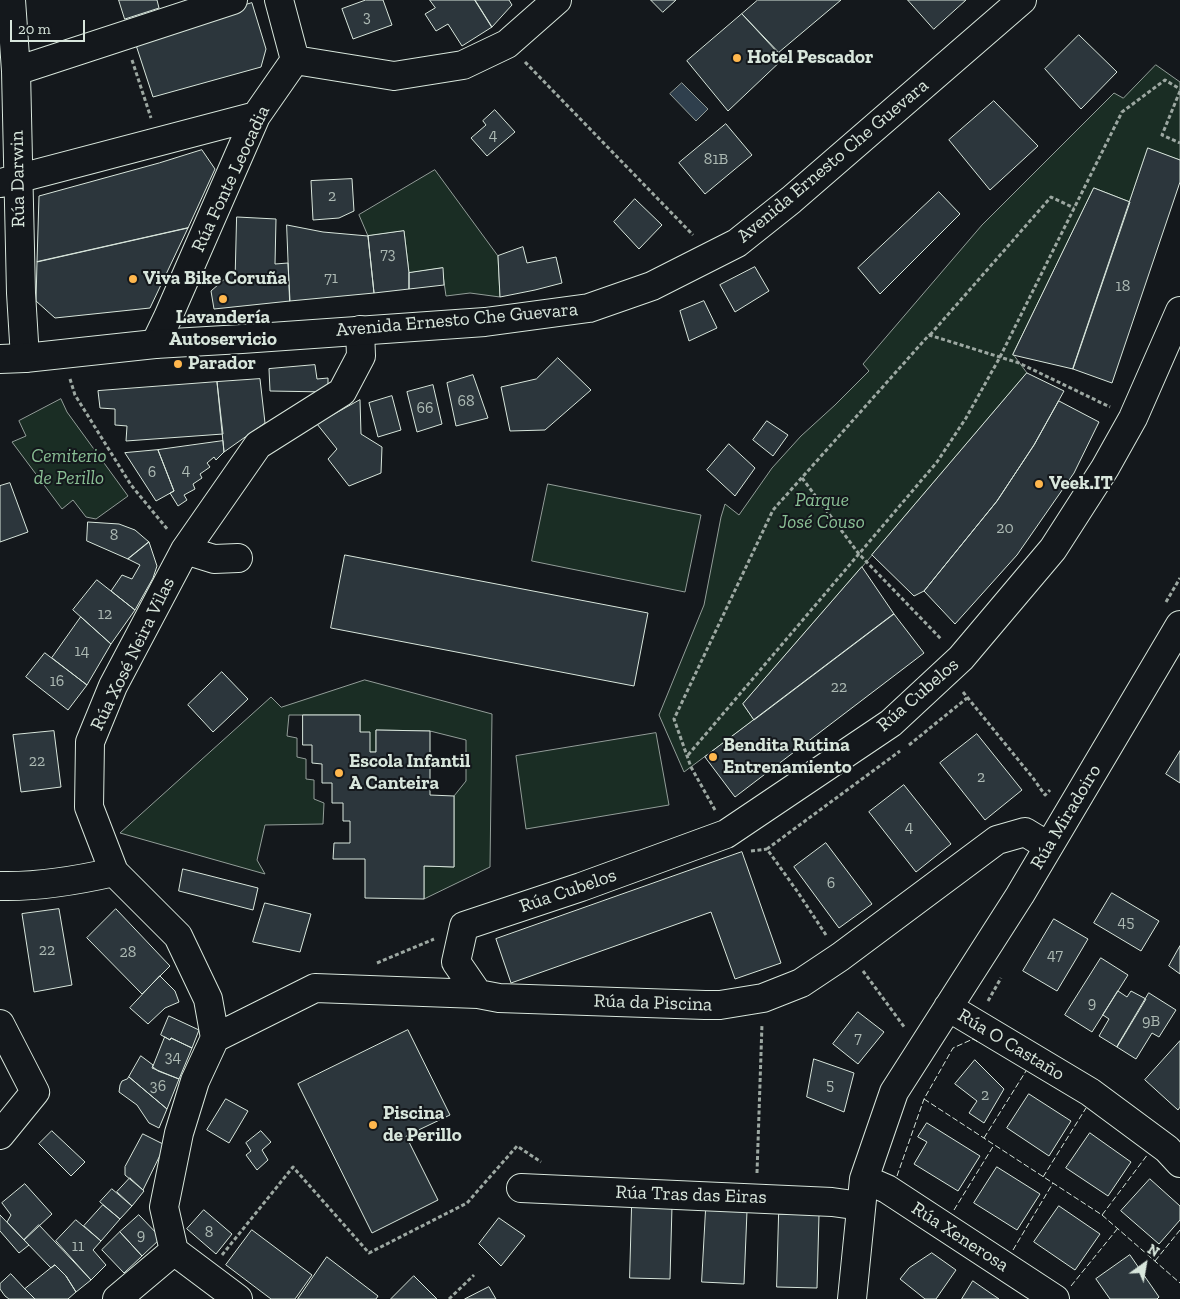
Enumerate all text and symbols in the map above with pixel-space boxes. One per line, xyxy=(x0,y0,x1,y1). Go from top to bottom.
house number: 3 xyxy=(363,7,371,27)
scale bar xyxy=(12,10,88,42)
text: 20 m xyxy=(18,20,51,38)
place label: Hotel Pescador xyxy=(747,47,873,69)
marker: Hotel Pescador xyxy=(731,52,743,64)
street label: Avenida Ernesto Che Guevara xyxy=(733,74,933,248)
street label: Rúa Fonte Leocadia xyxy=(187,102,275,256)
house number: 4 xyxy=(489,125,497,145)
street label: Rúa Darwin xyxy=(6,130,30,228)
house number: 81B xyxy=(704,149,728,169)
house number: 2 xyxy=(328,186,336,206)
house number: 73 xyxy=(380,244,396,264)
place label: Viva Bike Coruña xyxy=(143,268,287,290)
house number: 71 xyxy=(324,268,338,288)
marker: Viva Bike Coruña xyxy=(127,273,139,285)
house number: 18 xyxy=(1116,276,1130,296)
marker: Lavandería Autoservicio xyxy=(217,293,229,305)
street label: Avenida Ernesto Che Guevara xyxy=(335,298,579,342)
place label: Lavandería Autoservicio xyxy=(169,307,277,351)
place label: Parador xyxy=(188,353,256,375)
marker: Parador xyxy=(172,358,184,370)
house number: 68 xyxy=(457,391,475,411)
house number: 66 xyxy=(417,398,433,418)
park label: Cemiterio de Perillo xyxy=(31,446,107,490)
house number: 4 xyxy=(182,460,190,480)
house number: 6 xyxy=(148,462,156,482)
place label: Veek.IT xyxy=(1049,473,1113,495)
marker: Veek.IT xyxy=(1033,478,1045,490)
park label: Parque José Couso xyxy=(779,490,865,534)
house number: 20 xyxy=(996,518,1014,538)
house number: 8 xyxy=(110,525,118,545)
street label: Rúa Xosé Neira Vilas xyxy=(86,574,180,734)
house number: 12 xyxy=(98,604,112,624)
house number: 14 xyxy=(75,641,89,661)
street label: Rúa Cubelos xyxy=(872,653,964,737)
house number: 16 xyxy=(50,671,64,691)
house number: 22 xyxy=(831,677,847,697)
place label: Bendita Rutina Entrenamiento xyxy=(723,735,852,779)
house number: 22 xyxy=(29,751,45,771)
place label: Escola Infantil A Canteira xyxy=(349,751,470,795)
marker: Bendita Rutina Entrenamiento xyxy=(707,751,719,763)
street label: Rúa Miradoiro xyxy=(1026,760,1106,874)
marker: Escola Infantil A Canteira xyxy=(333,767,345,779)
house number: 2 xyxy=(977,767,985,787)
house number: 4 xyxy=(905,817,913,837)
street label: Rúa Cubelos xyxy=(517,864,619,918)
house number: 6 xyxy=(827,873,835,893)
house number: 45 xyxy=(1118,912,1134,932)
house number: 22 xyxy=(39,940,55,960)
house number: 28 xyxy=(120,942,136,962)
house number: 47 xyxy=(1047,945,1063,965)
street label: Rúa da Piscina xyxy=(593,990,713,1016)
house number: 9 xyxy=(1088,993,1096,1013)
street label: Rúa O Castaño xyxy=(953,1004,1069,1086)
house number: 9B xyxy=(1142,1011,1160,1031)
house number: 7 xyxy=(854,1028,862,1048)
house number: 34 xyxy=(165,1047,181,1067)
house number: 5 xyxy=(826,1075,834,1095)
house number: 36 xyxy=(150,1076,166,1096)
house number: 2 xyxy=(981,1085,989,1105)
place label: Piscina de Perillo xyxy=(383,1103,462,1147)
marker: Piscina de Perillo xyxy=(367,1119,379,1131)
street label: Rúa Tras das Eiras xyxy=(615,1181,767,1209)
street label: Rúa Xenerosa xyxy=(907,1197,1013,1277)
house number: 8 xyxy=(205,1222,213,1242)
house number: 9 xyxy=(137,1225,145,1245)
house number: 11 xyxy=(72,1236,84,1256)
north arrow xyxy=(1120,1239,1170,1289)
text: N xyxy=(1144,1241,1162,1261)

